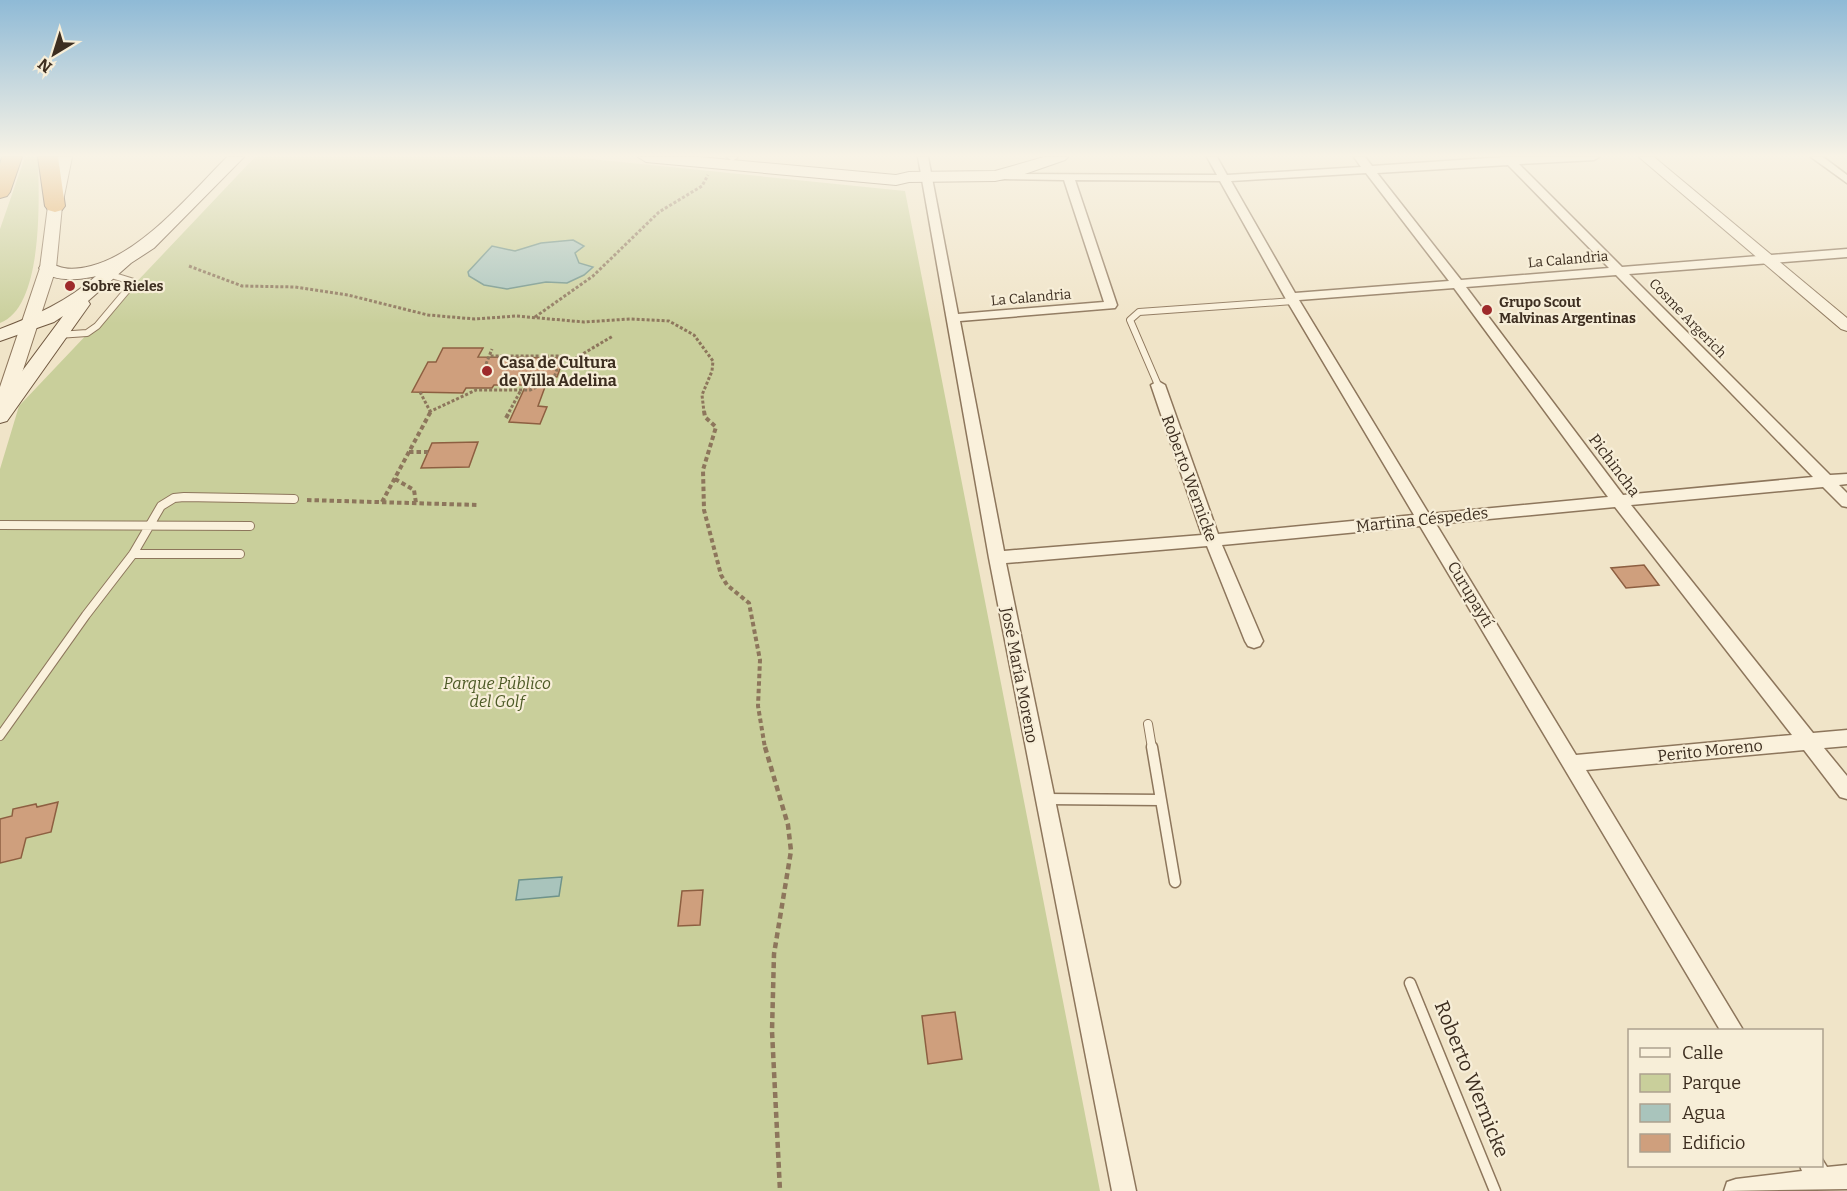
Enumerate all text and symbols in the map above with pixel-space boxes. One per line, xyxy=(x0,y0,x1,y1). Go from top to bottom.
north arrow xyxy=(24,24,84,84)
text: N xyxy=(34,54,56,77)
street label: La Calandria xyxy=(1527,247,1609,271)
street label: Cosme Argerich xyxy=(1645,275,1730,362)
place label: Sobre Rieles xyxy=(82,278,164,295)
marker: Sobre Rieles xyxy=(63,279,77,293)
street label: La Calandria xyxy=(990,285,1072,309)
place label: Grupo Scout Malvinas Argentinas xyxy=(1499,294,1636,327)
marker: Grupo Scout Malvinas Argentinas xyxy=(1480,303,1494,317)
place label: Casa de Cultura de Villa Adelina xyxy=(499,353,617,390)
marker: Casa de Cultura de Villa Adelina xyxy=(480,364,494,378)
street label: Roberto Wernicke xyxy=(1158,412,1221,544)
street label: Pichincha xyxy=(1585,430,1644,501)
street label: Martina Céspedes xyxy=(1355,503,1489,536)
street label: Curupaytí xyxy=(1443,558,1498,631)
street label: José María Moreno xyxy=(997,605,1042,745)
park label: Parque Público del Golf xyxy=(443,674,551,711)
street label: Perito Moreno xyxy=(1657,736,1764,765)
street label: Roberto Wernicke xyxy=(1430,997,1514,1161)
legend xyxy=(1628,1029,1823,1167)
text: Calle xyxy=(1682,1042,1723,1064)
text: Parque xyxy=(1682,1072,1741,1094)
text: Agua xyxy=(1682,1102,1726,1124)
text: Edificio xyxy=(1682,1132,1745,1154)

